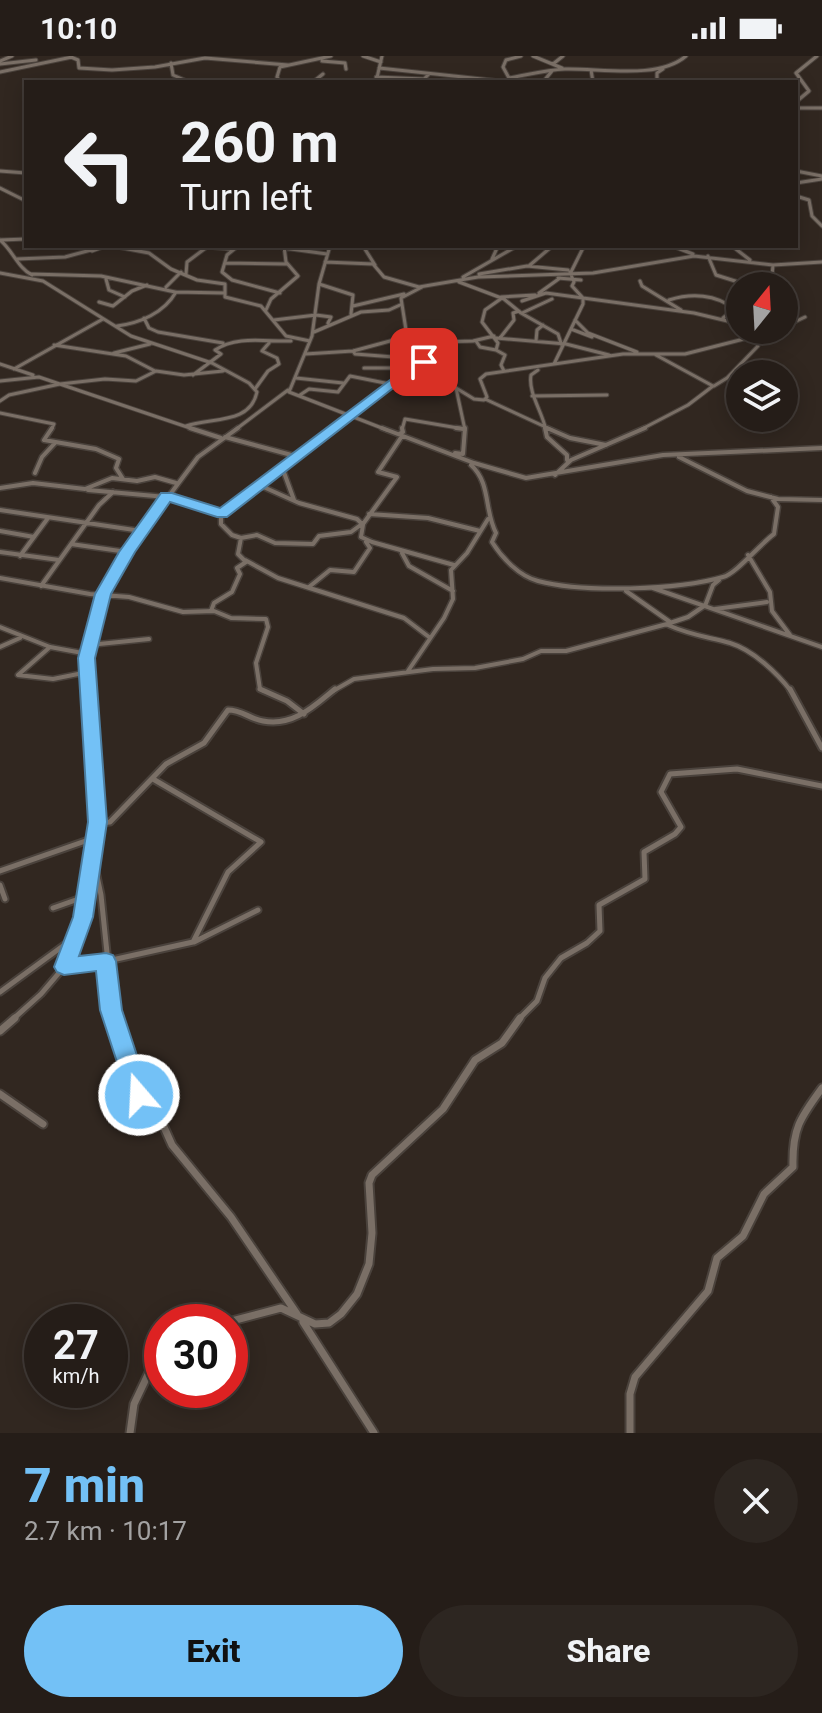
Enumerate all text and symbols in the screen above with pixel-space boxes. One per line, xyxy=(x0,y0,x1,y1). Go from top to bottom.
text: 10:10 xyxy=(40,11,117,46)
text: 260 m xyxy=(180,110,339,176)
icon: left xyxy=(48,112,152,216)
text: Turn left xyxy=(180,177,313,219)
north arrow xyxy=(726,272,798,344)
map controls xyxy=(726,272,798,432)
pin xyxy=(390,328,458,396)
icon: arrive xyxy=(402,340,446,384)
button: layers xyxy=(726,360,798,432)
position arrow xyxy=(97,1053,181,1137)
speed limit sign: 30 xyxy=(144,1304,248,1408)
text: 27 xyxy=(53,1322,99,1369)
text: km/h xyxy=(53,1364,99,1388)
text: 7 min xyxy=(24,1457,145,1514)
button: close xyxy=(714,1459,798,1543)
text: 2.7 km · 10:17 xyxy=(24,1516,187,1546)
button: Exit xyxy=(24,1605,403,1697)
button: Share xyxy=(419,1605,798,1697)

